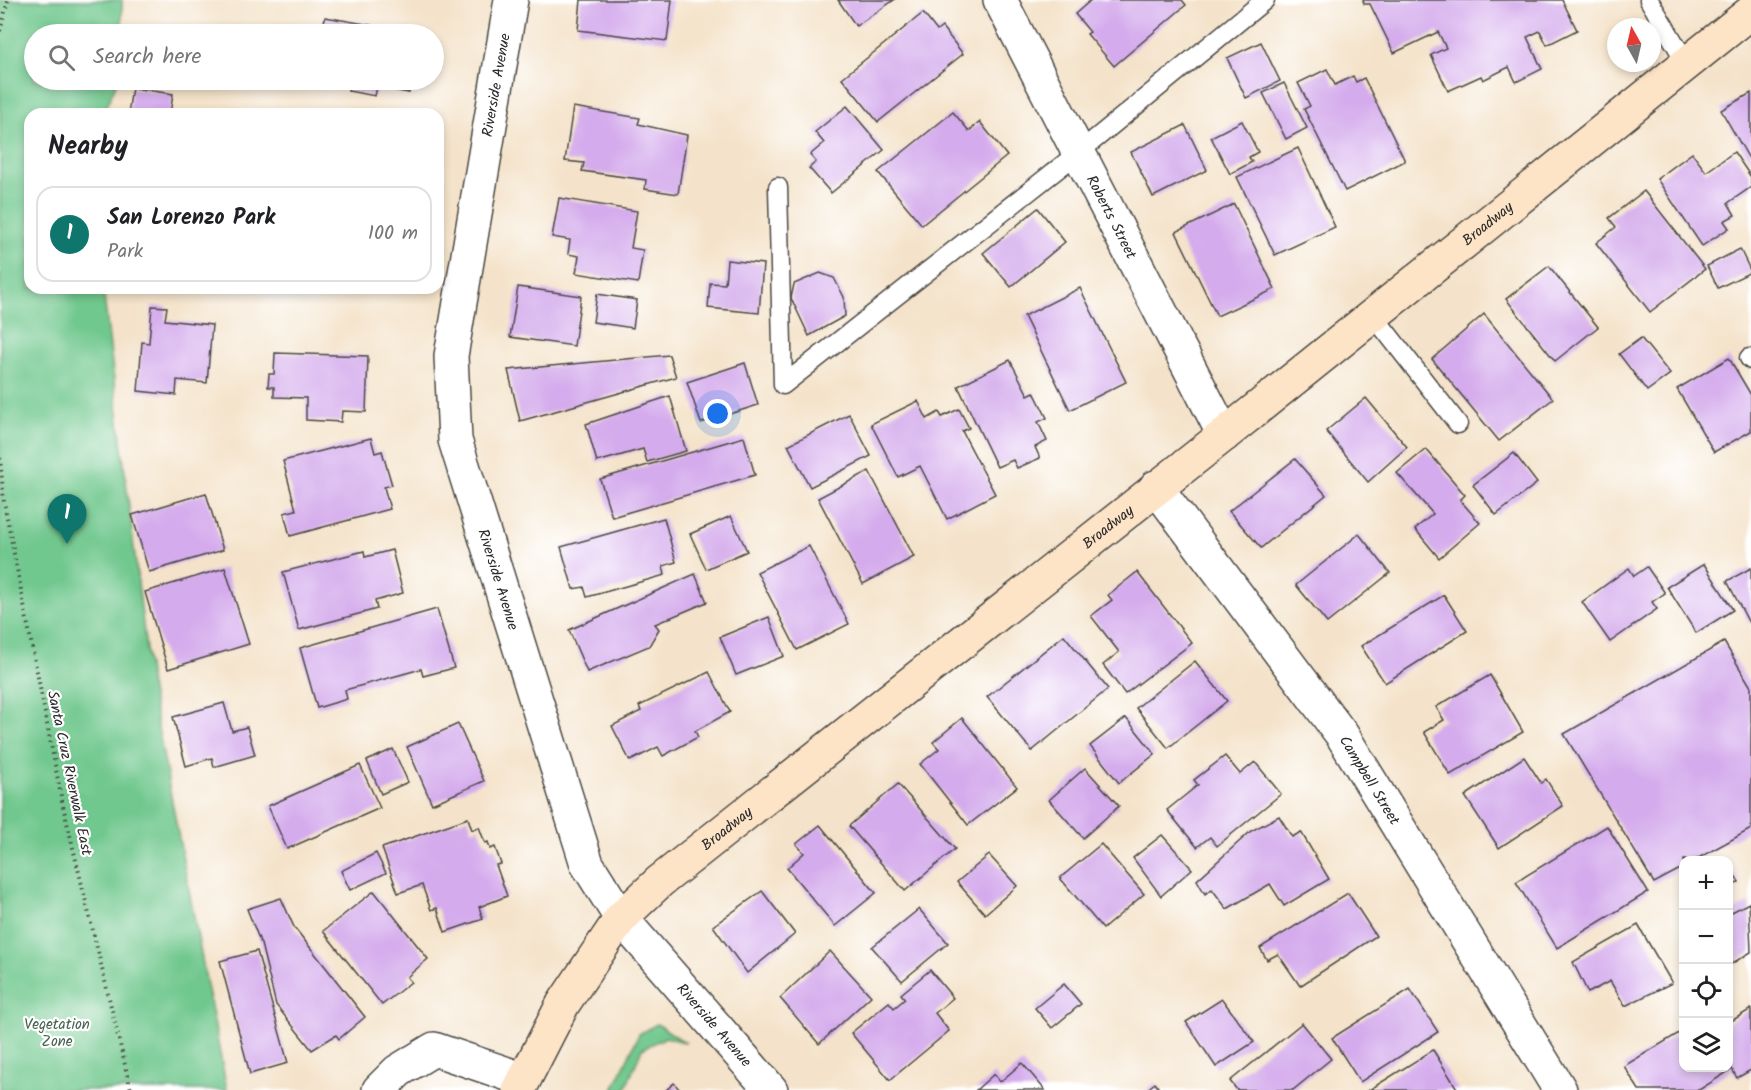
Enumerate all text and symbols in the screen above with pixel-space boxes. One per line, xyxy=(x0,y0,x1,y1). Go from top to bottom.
north arrow xyxy=(1607,18,1661,72)
search box xyxy=(24,24,444,90)
street label: Riverside Avenue xyxy=(476,31,518,139)
text: Search here xyxy=(93,40,201,75)
icon: search xyxy=(45,41,78,74)
text: Nearby xyxy=(48,126,128,168)
street label: Roberts Street xyxy=(1079,171,1143,264)
street label: Broadway xyxy=(1457,196,1520,252)
text: San Lorenzo Park xyxy=(107,201,275,236)
text: 1 xyxy=(66,218,73,250)
text: 100 m xyxy=(368,218,418,250)
text: Park xyxy=(107,236,143,268)
your location xyxy=(703,399,732,428)
pin: 1 xyxy=(48,494,86,544)
street label: Broadway xyxy=(1077,499,1140,556)
street label: Riverside Avenue xyxy=(470,526,525,633)
street label: Santa Cruz Riverwalk East xyxy=(40,689,98,858)
street label: Campbell Street xyxy=(1332,731,1406,830)
street label: Broadway xyxy=(696,801,759,857)
map controls xyxy=(1679,856,1733,1072)
button: + xyxy=(1679,856,1733,910)
button: − xyxy=(1679,910,1733,964)
button: locate xyxy=(1679,964,1733,1018)
street label: Riverside Avenue xyxy=(670,978,757,1073)
park label: Vegetation Zone xyxy=(24,1013,90,1054)
button: layers xyxy=(1679,1018,1733,1072)

